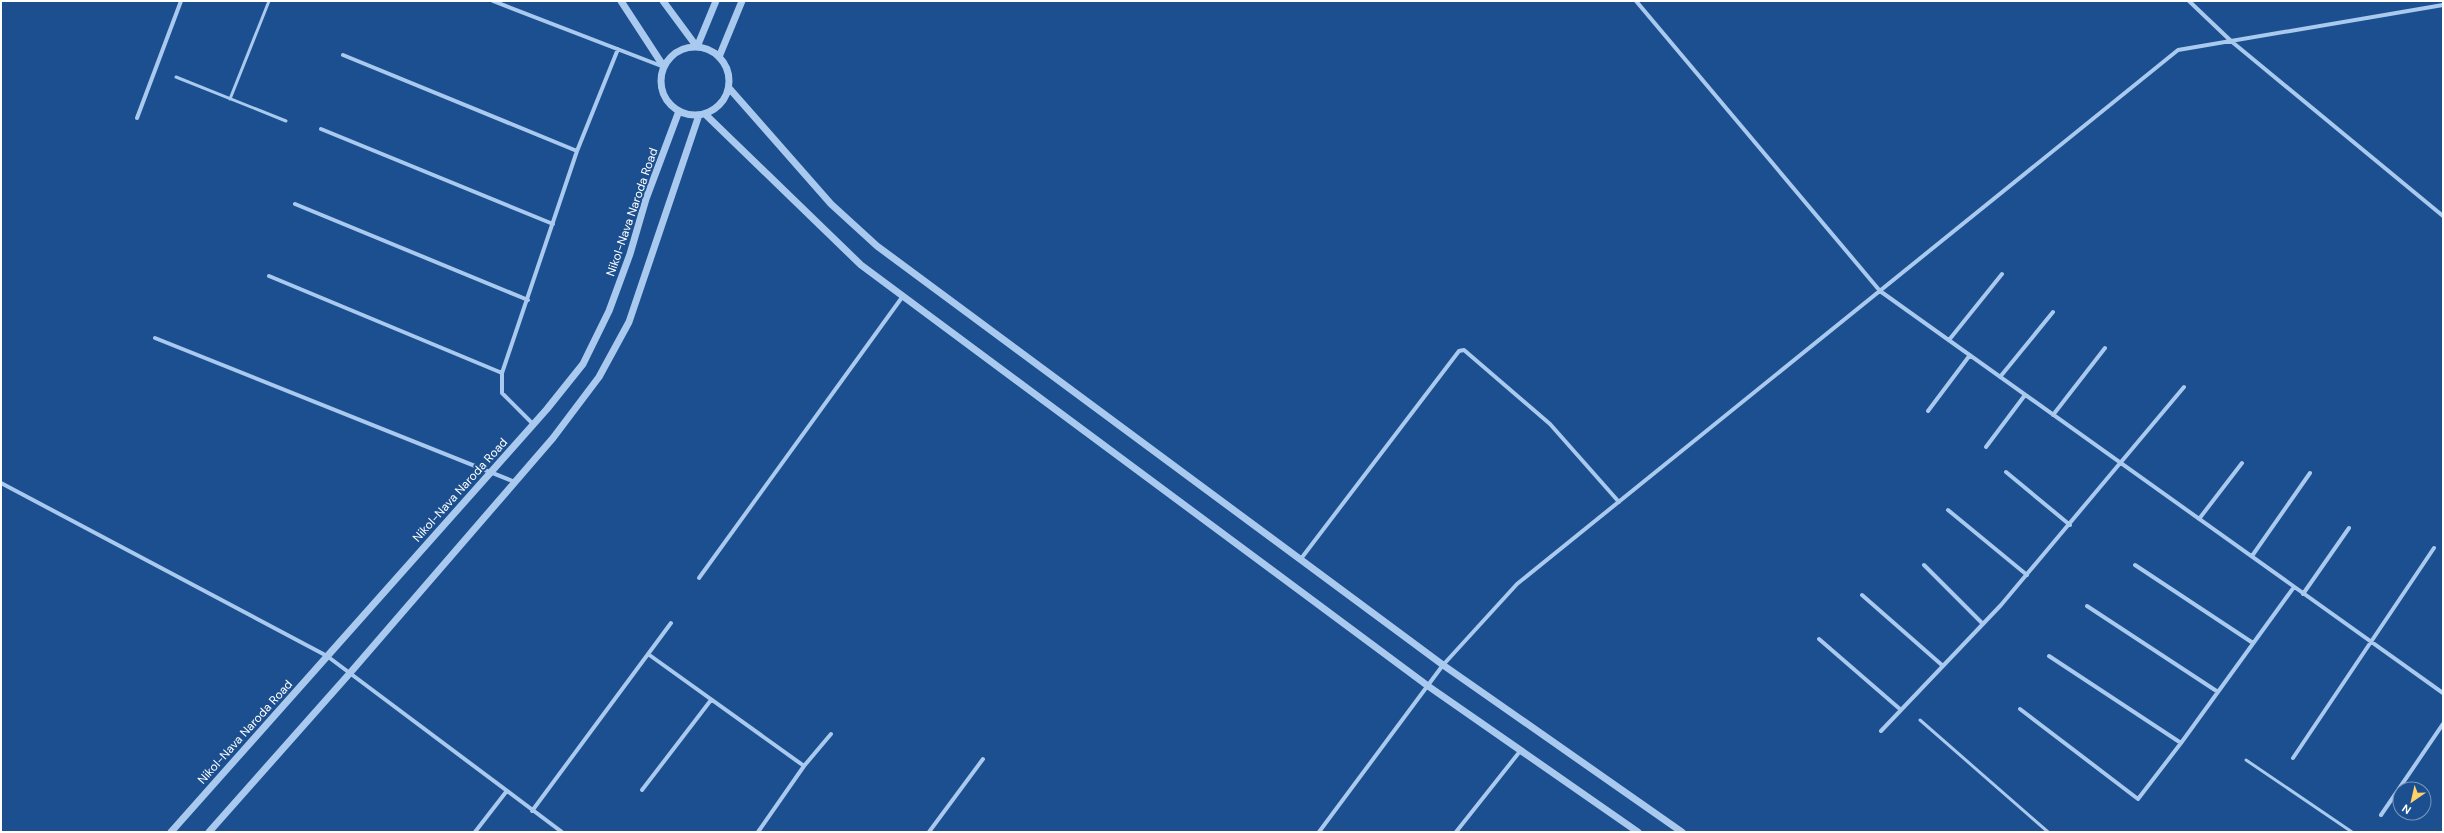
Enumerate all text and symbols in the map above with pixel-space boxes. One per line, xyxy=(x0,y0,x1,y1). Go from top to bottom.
street label: Nikol-Nava Naroda Road xyxy=(603,146,661,278)
street label: Nikol-Nava Naroda Road xyxy=(409,435,511,545)
street label: Nikol-Nava Naroda Road xyxy=(194,677,296,787)
north arrow xyxy=(2392,781,2432,821)
text: N xyxy=(2399,801,2414,817)

